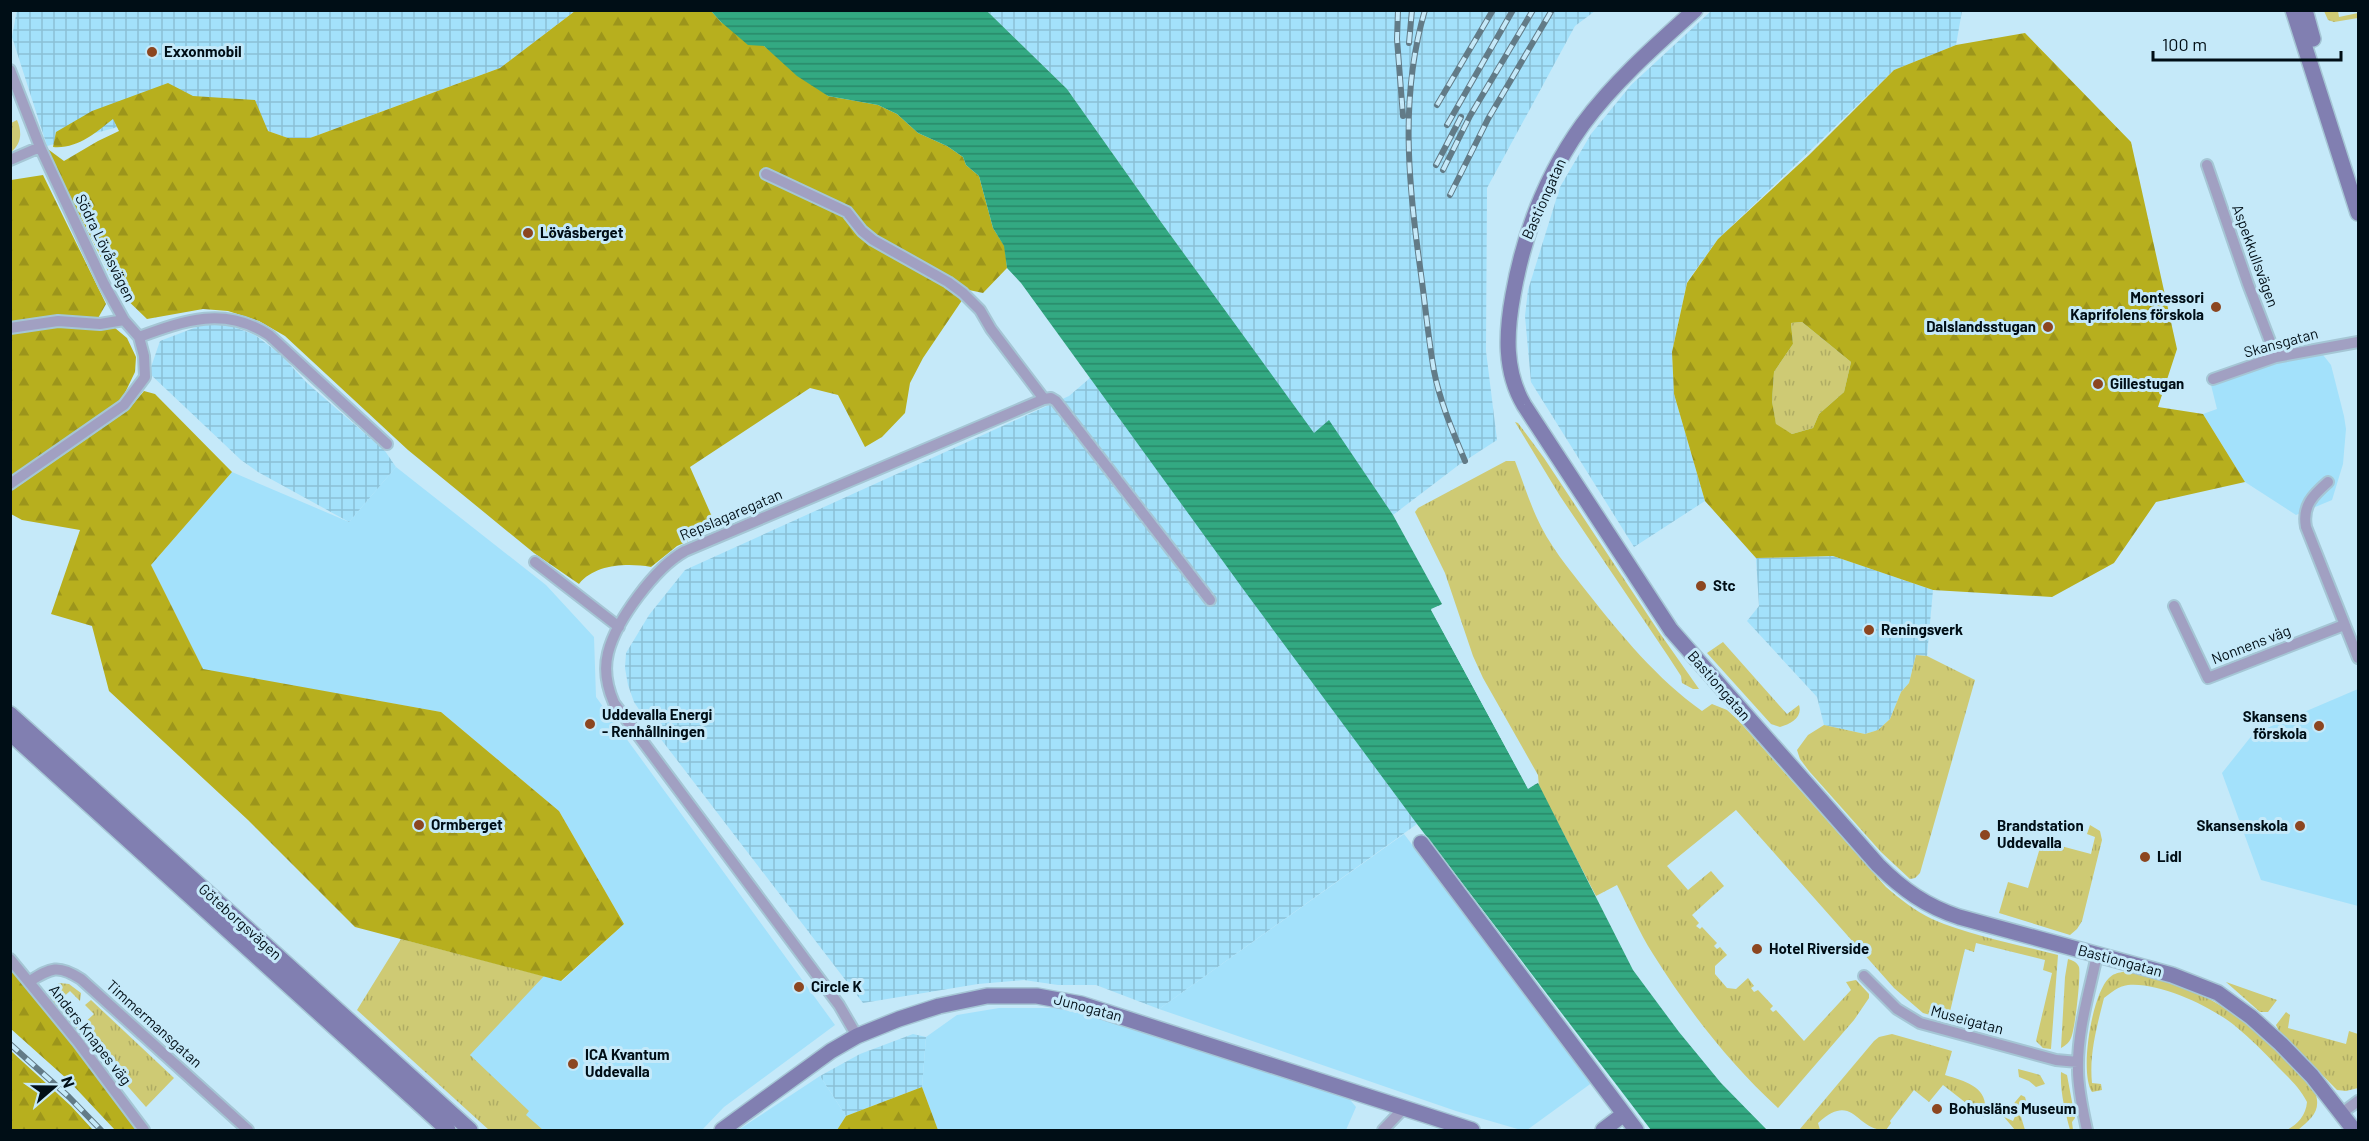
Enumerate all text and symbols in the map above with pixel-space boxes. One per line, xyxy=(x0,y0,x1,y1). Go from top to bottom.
scale bar xyxy=(2153,24,2340,62)
text: 100 m xyxy=(2162,33,2207,55)
place label: Exxonmobil xyxy=(164,42,242,60)
marker: Exxonmobil xyxy=(145,45,159,59)
street label: Bastiongatan xyxy=(1517,155,1569,242)
street label: Södra Lövåsvägen xyxy=(72,191,140,304)
street label: Aspekkullsvägen xyxy=(2229,202,2283,309)
place label: Lövåsberget xyxy=(540,223,624,241)
marker: Lövåsberget xyxy=(521,226,535,240)
place label: Montessori Kaprifolens förskola xyxy=(2070,288,2204,323)
marker: Montessori Kaprifolens förskola xyxy=(2209,300,2223,314)
place label: Dalslandsstugan xyxy=(1926,317,2036,335)
marker: Dalslandsstugan xyxy=(2041,320,2055,334)
street label: Skansgatan xyxy=(2242,324,2320,361)
place label: Gillestugan xyxy=(2110,374,2184,392)
marker: Gillestugan xyxy=(2091,377,2105,391)
street label: Repslagaregatan xyxy=(677,484,785,544)
place label: Stc xyxy=(1713,576,1736,594)
marker: Stc xyxy=(1694,579,1708,593)
place label: Reningsverk xyxy=(1881,620,1963,638)
street label: Nonnens väg xyxy=(2209,621,2293,667)
marker: Reningsverk xyxy=(1862,623,1876,637)
street label: Bastiongatan xyxy=(1685,647,1755,724)
place label: Uddevalla Energi - Renhållningen xyxy=(602,705,713,740)
place label: Skansens förskola xyxy=(2243,707,2307,742)
marker: Uddevalla Energi - Renhållningen xyxy=(583,717,597,731)
marker: Skansens förskola xyxy=(2312,719,2326,733)
place label: Ormberget xyxy=(431,815,503,833)
place label: Brandstation Uddevalla xyxy=(1997,816,2084,851)
place label: Skansenskola xyxy=(2197,816,2288,834)
marker: Ormberget xyxy=(412,818,426,832)
marker: Skansenskola xyxy=(2293,819,2307,833)
marker: Brandstation Uddevalla xyxy=(1978,828,1992,842)
place label: Lidl xyxy=(2157,847,2182,865)
marker: Lidl xyxy=(2138,850,2152,864)
street label: Göteborgsvägen xyxy=(196,879,286,963)
place label: Hotel Riverside xyxy=(1769,939,1869,957)
street label: Bastiongatan xyxy=(2076,940,2164,980)
marker: Hotel Riverside xyxy=(1750,942,1764,956)
street label: Timmermansgatan xyxy=(103,976,206,1071)
place label: Circle K xyxy=(811,977,862,995)
street label: Anders Knapes väg xyxy=(46,980,136,1088)
marker: Circle K xyxy=(792,980,806,994)
street label: Junogatan xyxy=(1052,989,1124,1025)
street label: Museigatan xyxy=(1929,1001,2006,1037)
place label: ICA Kvantum Uddevalla xyxy=(585,1045,669,1080)
north arrow xyxy=(24,1057,84,1117)
marker: ICA Kvantum Uddevalla xyxy=(566,1057,580,1071)
text: N xyxy=(58,1073,79,1090)
place label: Bohusläns Museum xyxy=(1949,1099,2076,1117)
marker: Bohusläns Museum xyxy=(1930,1102,1944,1116)

